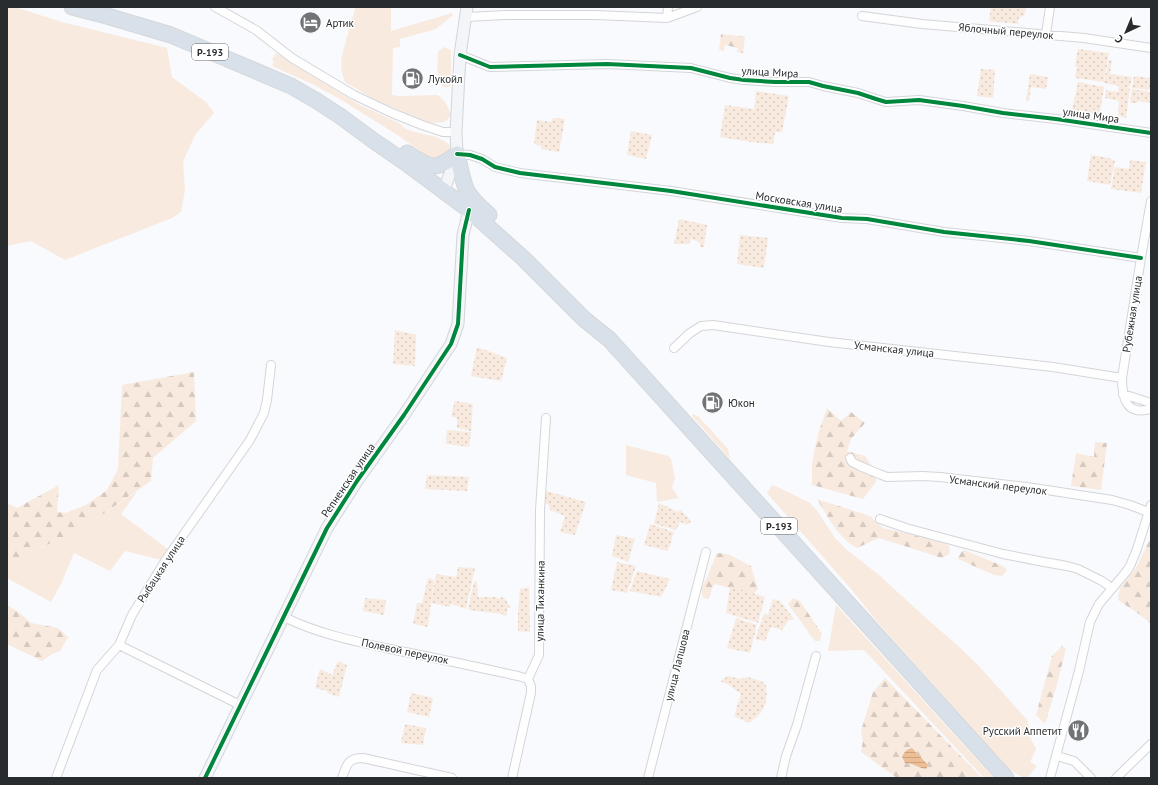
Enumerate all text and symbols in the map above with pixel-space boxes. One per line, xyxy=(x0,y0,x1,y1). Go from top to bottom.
hotel icon: Артик xyxy=(298,10,324,36)
north arrow xyxy=(1106,12,1146,52)
place label: Артик xyxy=(326,16,355,30)
street label: Яблочный переулок xyxy=(958,20,1055,42)
text: С xyxy=(1112,32,1126,46)
road number: Р-193 xyxy=(192,44,228,60)
street label: улица Мира xyxy=(741,64,799,80)
fuel station icon: Лукойл xyxy=(399,66,425,92)
place label: Лукойл xyxy=(427,72,463,86)
street label: улица Мира xyxy=(1062,104,1120,126)
street label: Московская улица xyxy=(754,188,844,216)
street label: Рубежная улица xyxy=(1119,275,1145,353)
street label: Усманская улица xyxy=(853,338,935,360)
fuel station icon: Юкон xyxy=(700,390,726,416)
place label: Юкон xyxy=(728,396,755,410)
street label: Репненская улица xyxy=(318,440,378,520)
street label: Усманский переулок xyxy=(948,472,1048,498)
road number: Р-193 xyxy=(761,518,797,534)
street label: Рыбацкая улица xyxy=(134,533,188,605)
street label: улица Тиханкина xyxy=(532,560,548,642)
street label: улица Лапшова xyxy=(661,627,693,703)
street label: Полевой переулок xyxy=(360,635,451,667)
restaurant icon: Русский Аппетит xyxy=(1065,718,1091,744)
place label: Русский Аппетит xyxy=(983,724,1063,738)

